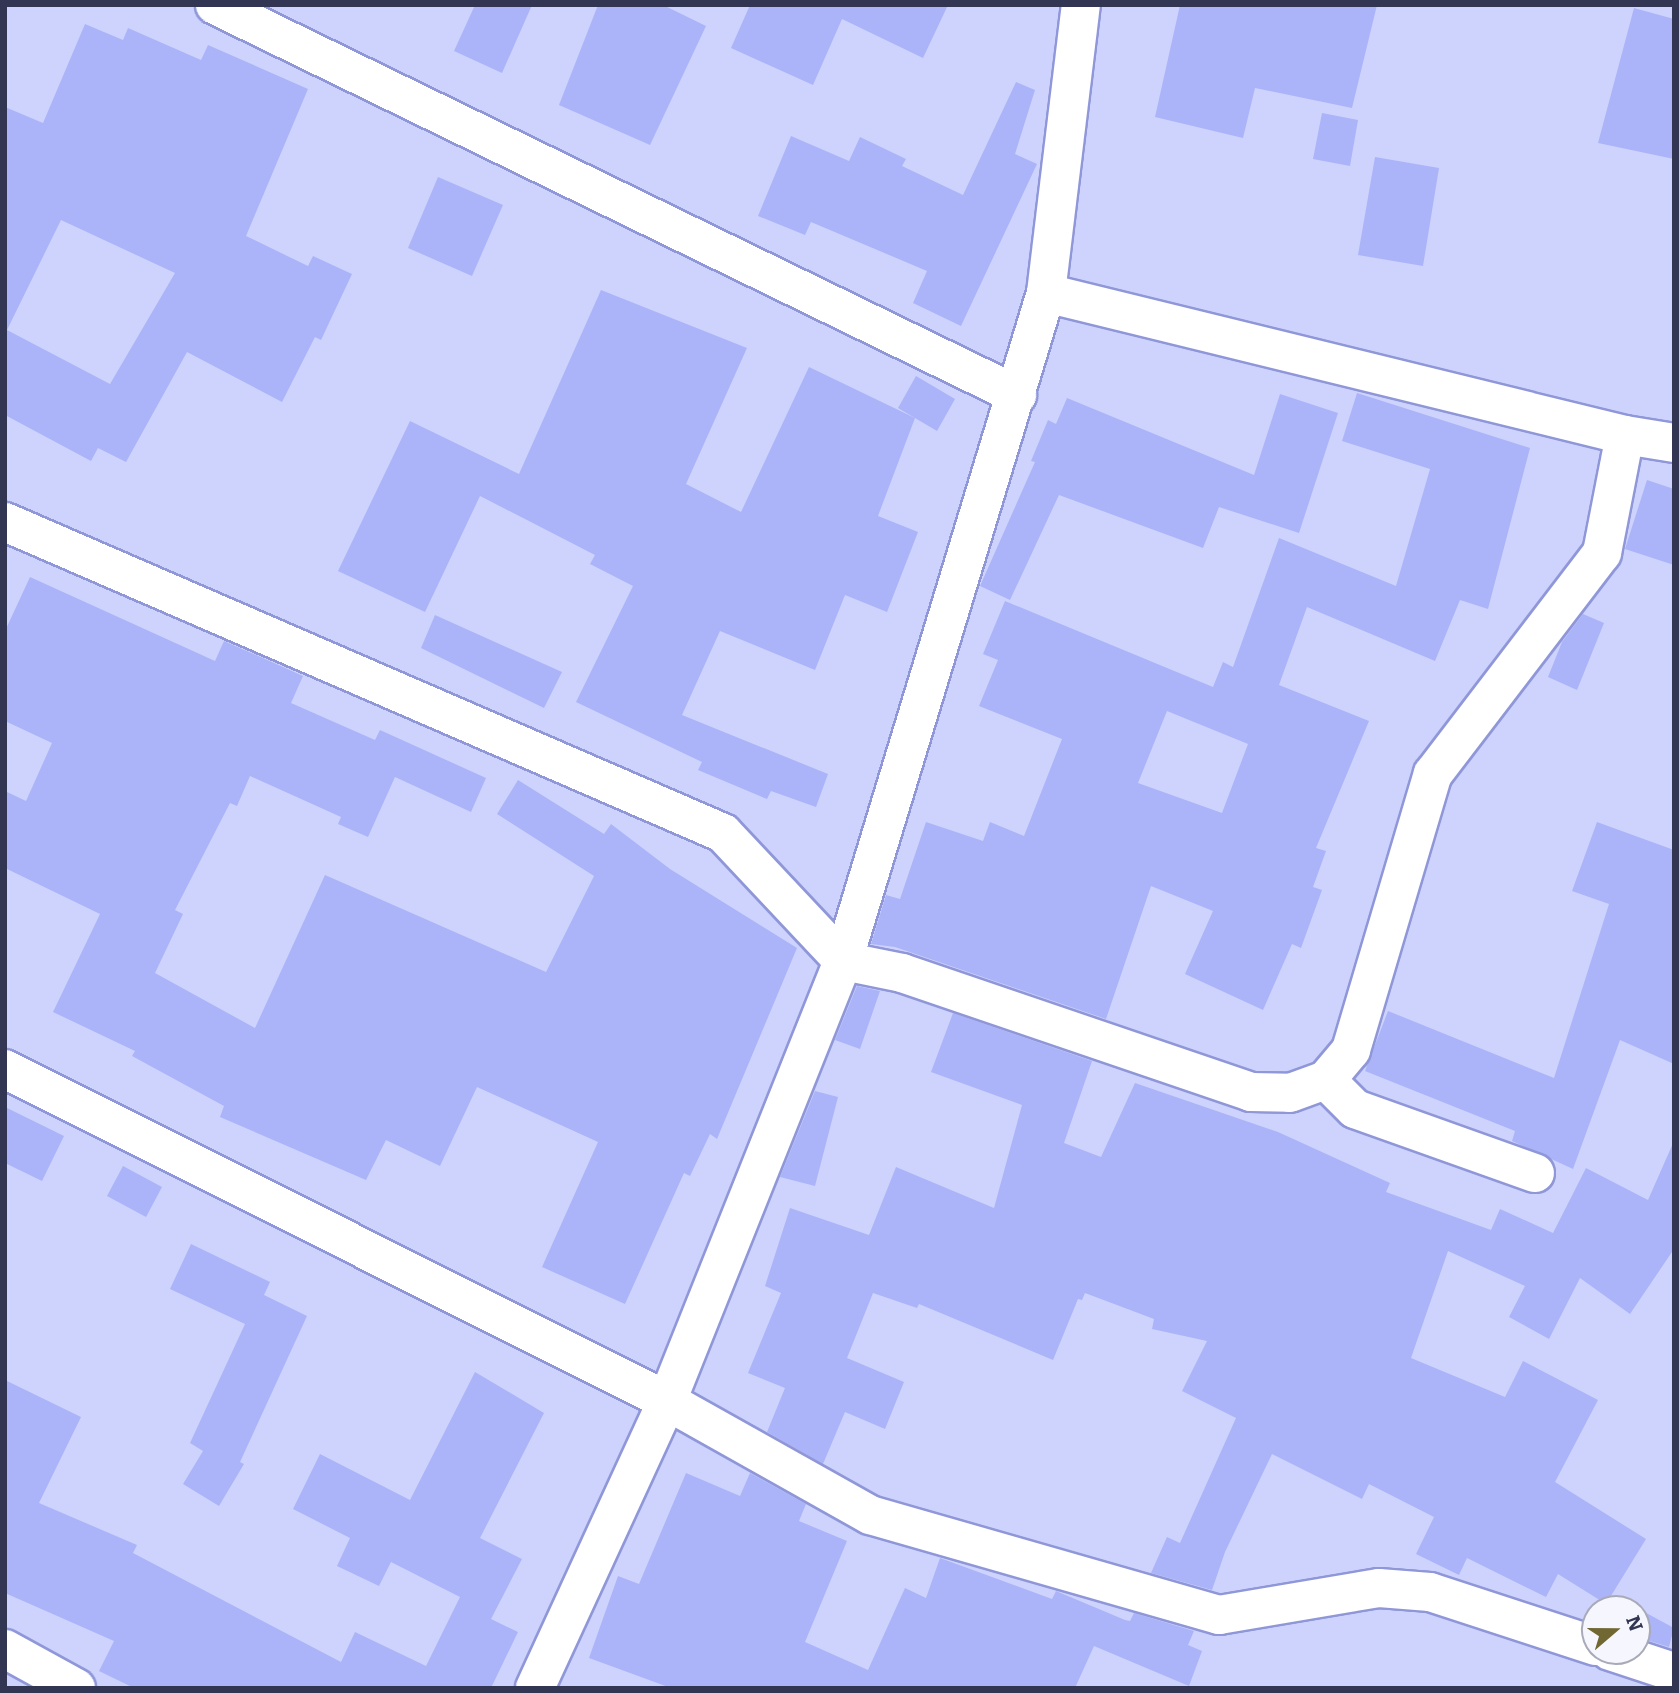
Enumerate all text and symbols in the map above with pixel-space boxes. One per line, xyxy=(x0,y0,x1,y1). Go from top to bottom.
north arrow xyxy=(1581,1595,1651,1665)
text: N xyxy=(1621,1612,1648,1634)

